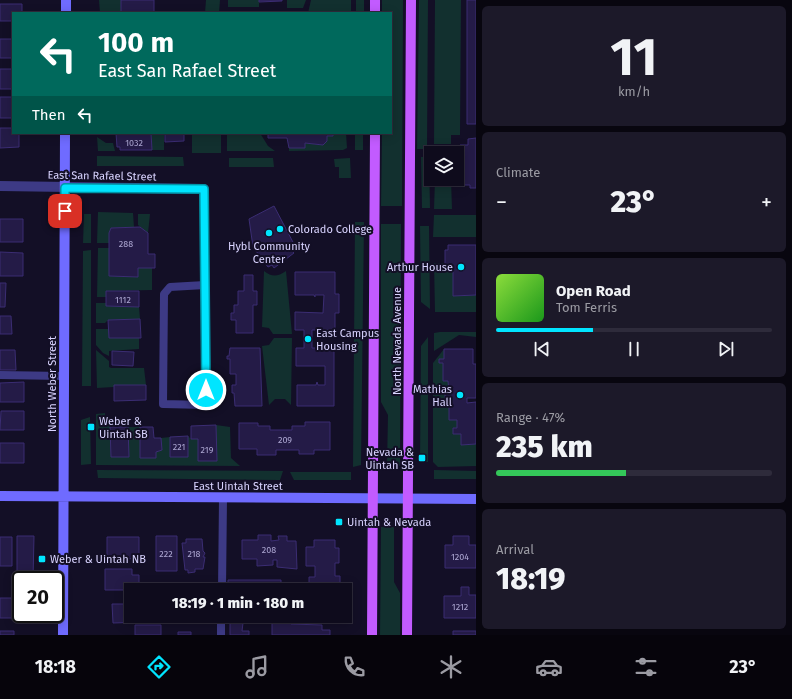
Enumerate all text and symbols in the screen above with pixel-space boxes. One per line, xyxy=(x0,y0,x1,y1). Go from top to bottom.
text: 100 m xyxy=(98,26,174,59)
text: 11 xyxy=(610,26,658,89)
icon: left xyxy=(32,28,84,80)
text: East San Rafael Street xyxy=(98,60,276,82)
text: km/h xyxy=(618,84,650,99)
icon: left xyxy=(74,104,96,126)
text: Then xyxy=(32,106,66,124)
house number: 1032 xyxy=(125,138,143,148)
map controls xyxy=(424,146,464,186)
button: layers xyxy=(424,146,464,186)
text: Climate xyxy=(496,165,540,180)
street label: East San Rafael Street xyxy=(47,169,157,183)
text: 23° xyxy=(611,184,657,220)
text: − xyxy=(496,189,507,216)
text: + xyxy=(761,189,772,216)
pin xyxy=(48,194,82,228)
icon: arrive xyxy=(54,200,76,222)
place label: Colorado College xyxy=(288,223,372,236)
marker: Colorado College xyxy=(275,224,285,234)
marker: Hybl Community Center xyxy=(264,228,274,238)
house number: 288 xyxy=(119,239,133,249)
place label: Hybl Community Center xyxy=(228,240,311,266)
place label: Arthur House xyxy=(387,261,453,274)
marker: Arthur House xyxy=(456,262,466,272)
text: Open Road xyxy=(556,282,631,300)
street label: North Nevada Avenue xyxy=(391,287,404,395)
house number: 1112 xyxy=(115,295,131,305)
text: Tom Ferris xyxy=(556,300,617,315)
place label: East Campus Housing xyxy=(316,327,379,353)
marker: East Campus Housing xyxy=(303,334,313,344)
street label: North Weber Street xyxy=(46,336,59,432)
icon: previous xyxy=(531,338,553,360)
icon: pause xyxy=(623,338,645,360)
icon: next xyxy=(715,338,737,360)
position arrow xyxy=(185,369,227,411)
place label: Mathias Hall xyxy=(413,383,452,409)
marker: Mathias Hall xyxy=(455,390,465,400)
text: Range · 47% xyxy=(496,410,565,425)
place label: Weber & Uintah SB xyxy=(99,415,148,441)
marker: Weber & Uintah SB xyxy=(86,422,96,432)
text: 235 km xyxy=(496,429,593,465)
house number: 209 xyxy=(278,435,292,445)
house number: 221 xyxy=(173,442,185,452)
house number: 219 xyxy=(201,445,214,455)
place label: Nevada & Uintah SB xyxy=(365,446,414,472)
marker: Nevada & Uintah SB xyxy=(417,453,427,463)
street label: East Uintah Street xyxy=(193,480,283,493)
place label: Uintah & Nevada xyxy=(347,516,431,529)
marker: Uintah & Nevada xyxy=(334,517,344,527)
text: Arrival xyxy=(496,542,534,557)
house number: 208 xyxy=(262,545,276,555)
house number: 222 xyxy=(159,549,173,559)
house number: 218 xyxy=(187,549,201,559)
house number: 1204 xyxy=(451,552,469,562)
place label: Weber & Uintah NB xyxy=(50,553,146,566)
marker: Weber & Uintah NB xyxy=(37,554,47,564)
text: 18:19 xyxy=(496,561,565,597)
speed limit sign: 20 xyxy=(12,571,64,623)
text: 18:19 · 1 min · 180 m xyxy=(172,594,304,612)
house number: 1212 xyxy=(452,602,468,612)
icon: directions xyxy=(145,653,173,681)
icon: music xyxy=(243,653,271,681)
icon: phone xyxy=(340,653,368,681)
icon: climate xyxy=(437,653,465,681)
icon: car xyxy=(535,653,563,681)
icon: filters xyxy=(632,653,660,681)
text: 18:18 xyxy=(35,656,76,678)
text: 23° xyxy=(729,656,757,678)

